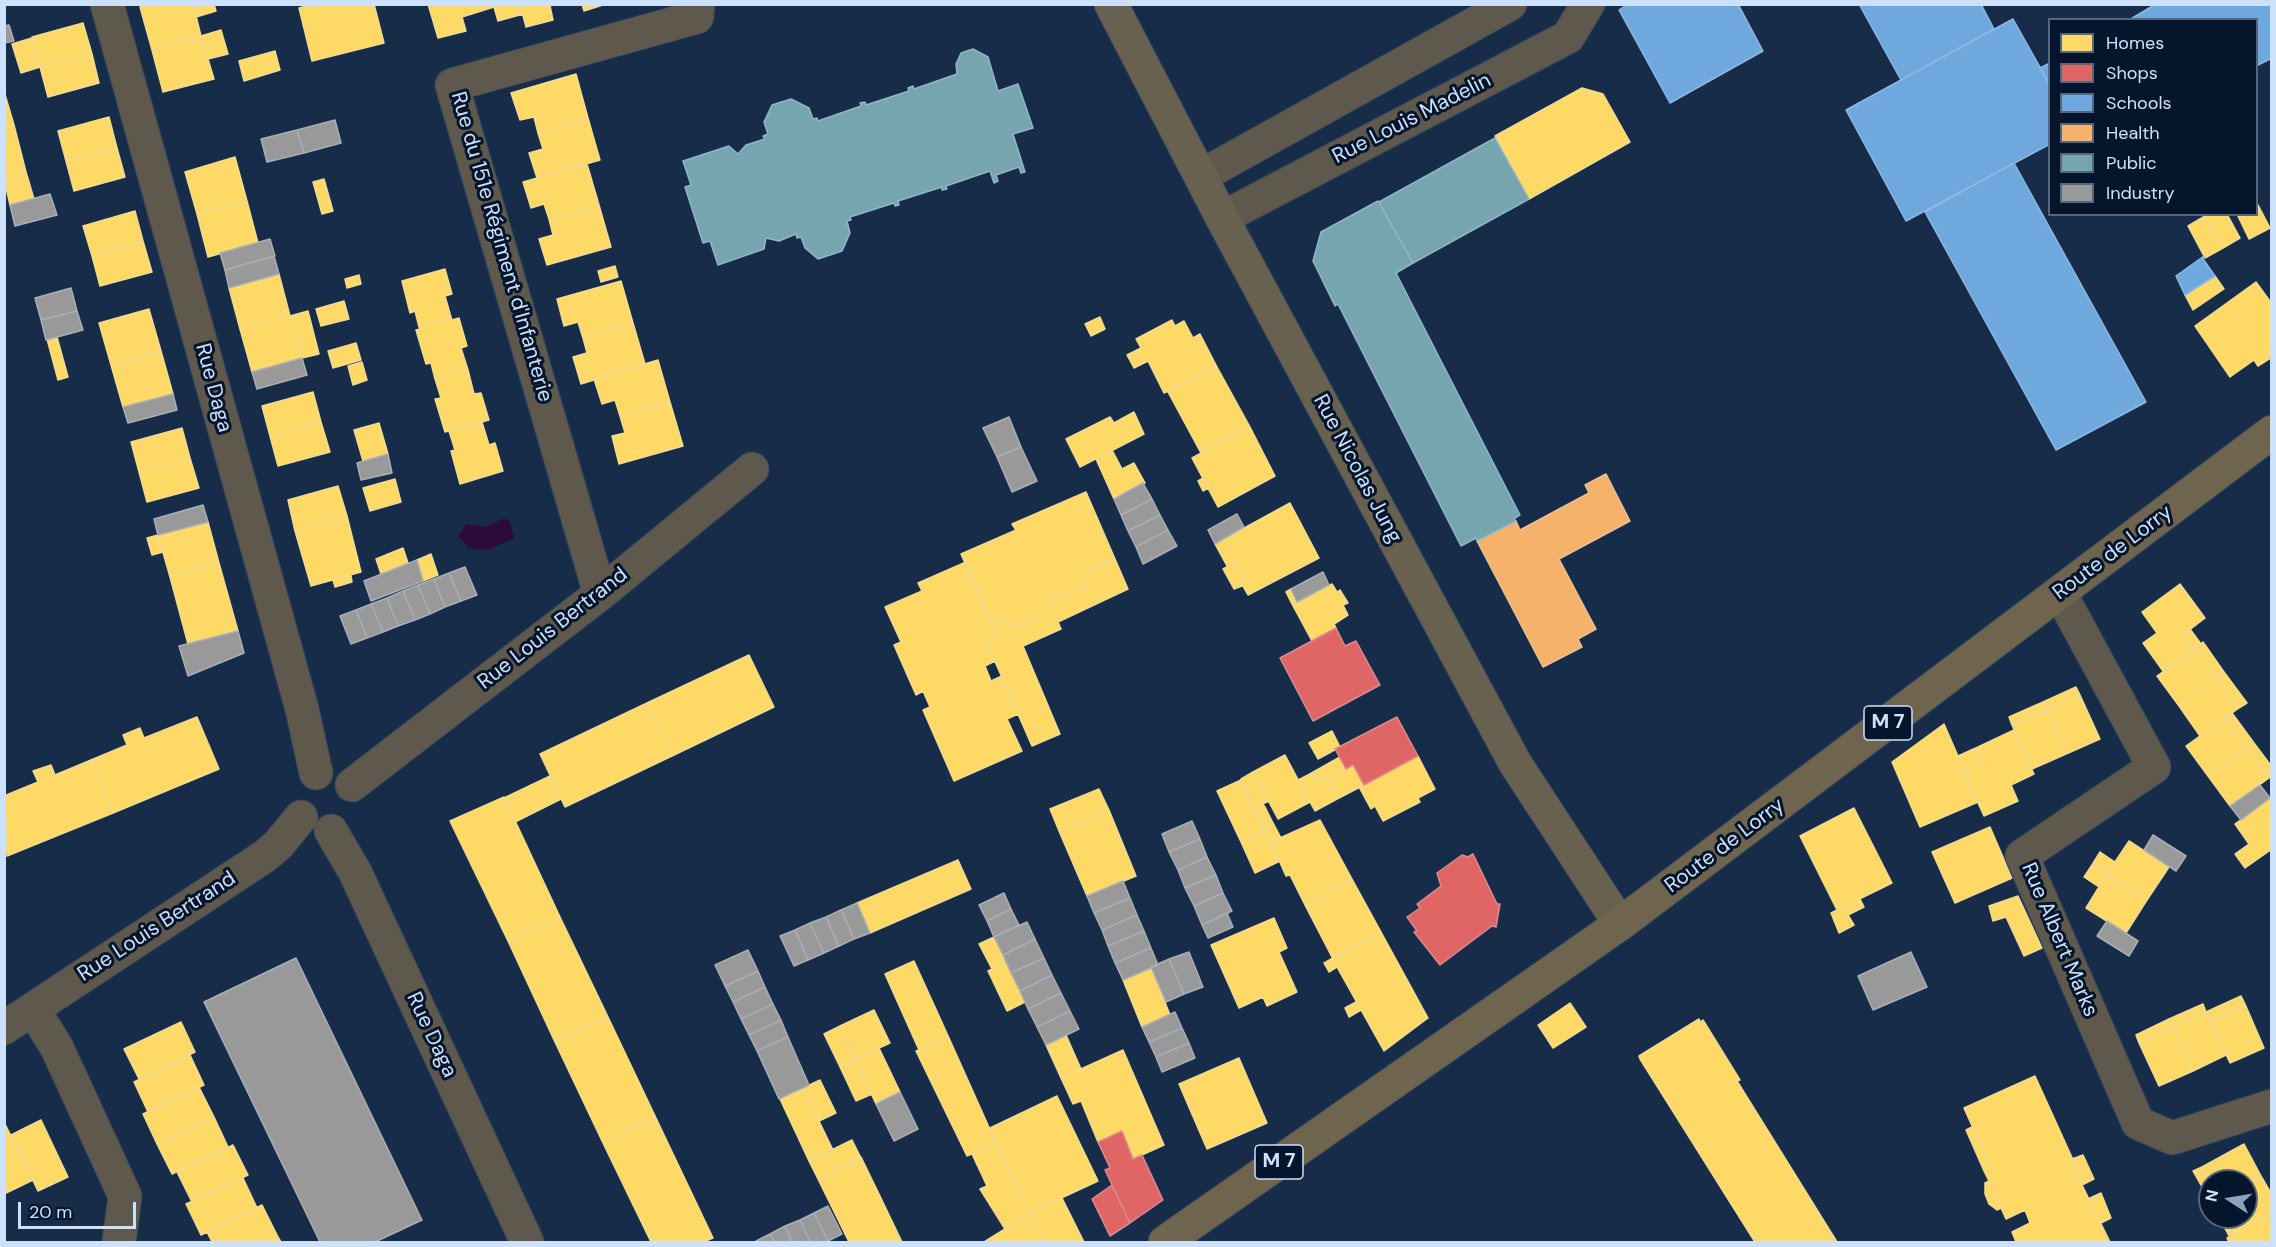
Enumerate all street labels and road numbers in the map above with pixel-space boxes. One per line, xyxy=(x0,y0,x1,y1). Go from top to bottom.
street label: Rue Louis Madelin xyxy=(1329,68,1495,170)
street label: Rue du 151e Régiment d'Infanterie xyxy=(445,89,557,405)
street label: Rue Daga xyxy=(189,341,237,435)
street label: Rue Nicolas Jung xyxy=(1307,390,1407,548)
street label: Route de Lorry xyxy=(2048,500,2178,606)
street label: Rue Louis Bertrand xyxy=(473,563,633,695)
road number: M 7 xyxy=(1864,706,1912,740)
street label: Route de Lorry xyxy=(1660,793,1790,899)
street label: Rue Albert Marks xyxy=(2015,859,2103,1021)
street label: Rue Louis Bertrand xyxy=(73,867,241,987)
street label: Rue Daga xyxy=(400,988,462,1082)
road number: M 7 xyxy=(1255,1145,1303,1179)

